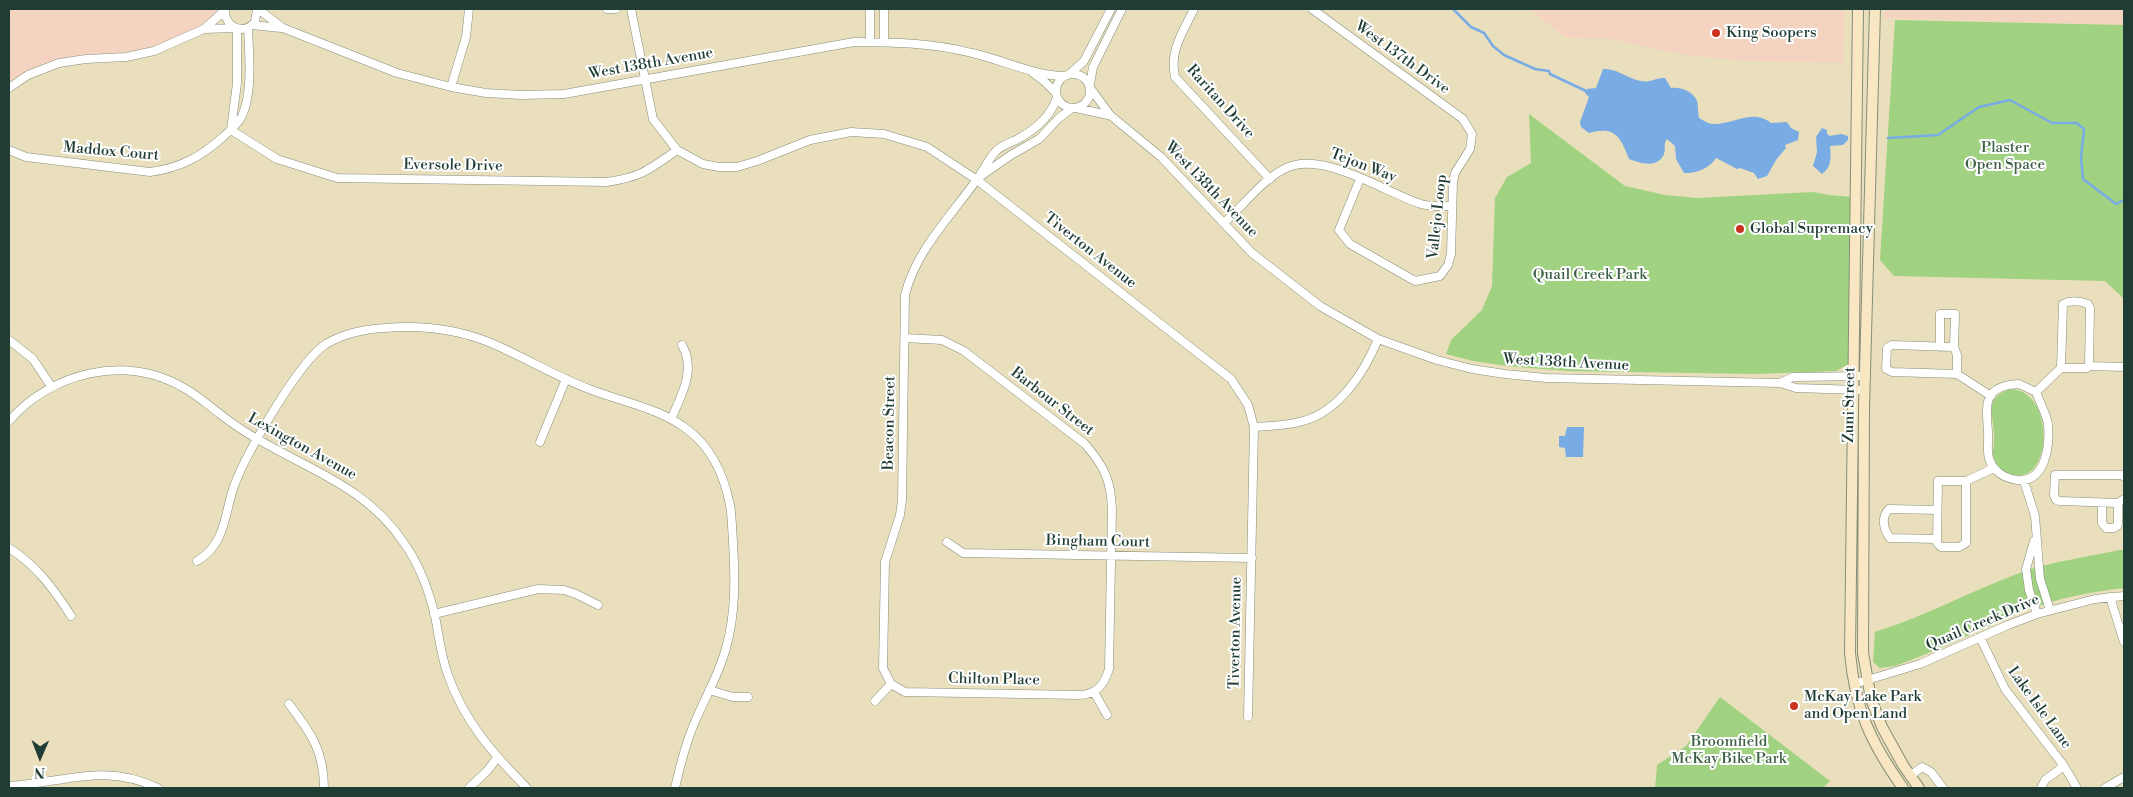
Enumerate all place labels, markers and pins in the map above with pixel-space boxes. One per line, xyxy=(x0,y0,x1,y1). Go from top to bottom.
place label: King Soopers xyxy=(1726,24,1816,42)
marker: King Soopers xyxy=(1710,27,1722,39)
place label: Global Supremacy xyxy=(1750,220,1873,238)
marker: Global Supremacy xyxy=(1734,223,1746,235)
place label: McKay Lake Park and Open Land xyxy=(1804,688,1921,723)
marker: McKay Lake Park and Open Land xyxy=(1788,700,1800,712)

